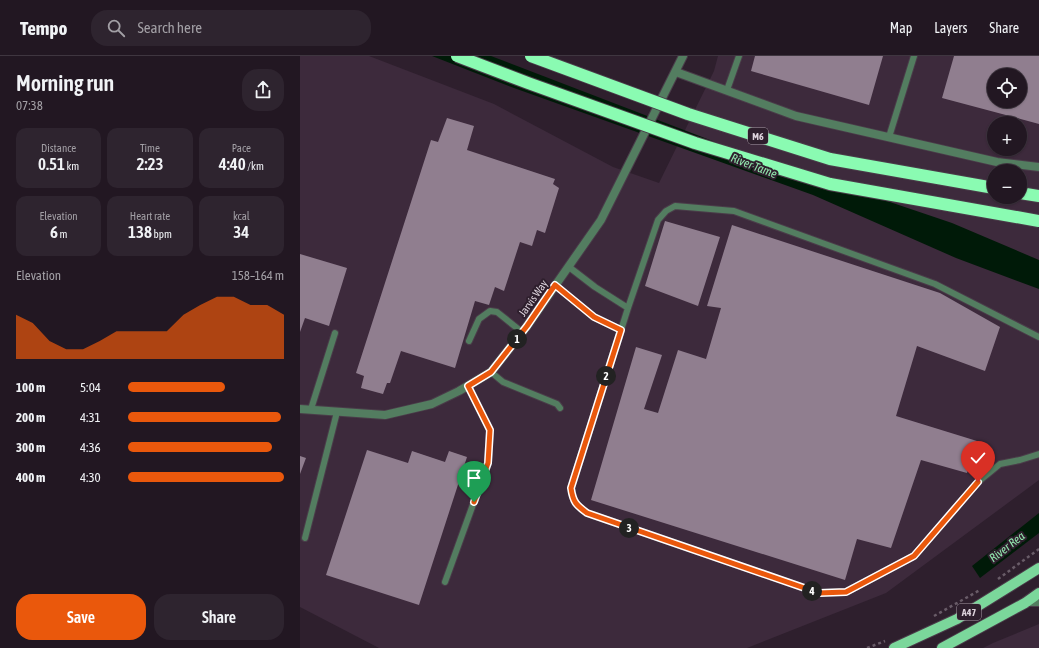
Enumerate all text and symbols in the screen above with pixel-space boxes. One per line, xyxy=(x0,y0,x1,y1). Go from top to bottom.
search box xyxy=(91,10,371,46)
text: Tempo xyxy=(20,17,67,39)
icon: search xyxy=(105,17,127,39)
text: Search here xyxy=(137,19,202,36)
text: Map xyxy=(890,20,912,36)
text: Layers xyxy=(934,20,967,36)
text: Share xyxy=(989,20,1019,36)
map controls xyxy=(987,68,1027,204)
button: locate xyxy=(987,68,1027,108)
button: share xyxy=(242,69,284,111)
text: Morning run xyxy=(16,70,114,96)
text: 07:38 xyxy=(16,98,43,113)
button: + xyxy=(987,116,1027,156)
road number: M6 xyxy=(748,128,768,144)
text: Distance xyxy=(41,142,76,154)
text: Time xyxy=(140,142,160,154)
text: Pace xyxy=(232,142,251,154)
water label: River Tame xyxy=(729,151,780,181)
text: 0.51 xyxy=(38,154,65,174)
text: 2:23 xyxy=(136,154,163,174)
text: 4:40 xyxy=(219,154,246,174)
text: km xyxy=(65,160,79,172)
text: /km xyxy=(246,160,264,172)
button: − xyxy=(987,164,1027,204)
text: Elevation xyxy=(40,210,78,222)
text: Heart rate xyxy=(130,210,170,222)
text: kcal xyxy=(233,210,250,222)
text: 6 xyxy=(50,222,58,242)
text: 138 xyxy=(128,222,152,242)
text: 34 xyxy=(233,222,249,242)
text: m xyxy=(58,228,67,240)
text: bpm xyxy=(152,228,172,240)
text: Elevation xyxy=(16,268,61,283)
text: 158–164 m xyxy=(232,268,284,283)
street label: Jarvis Way xyxy=(516,277,550,318)
pin: 1 xyxy=(507,329,527,349)
text: 1 xyxy=(514,333,520,345)
pin: 2 xyxy=(596,366,616,386)
text: 2 xyxy=(603,370,609,382)
text: 100 m xyxy=(16,380,45,395)
text: 5:04 xyxy=(80,380,101,395)
text: 200 m xyxy=(16,410,45,425)
text: 4:31 xyxy=(80,410,101,425)
text: 300 m xyxy=(16,440,45,455)
text: 4:36 xyxy=(80,440,101,455)
pin xyxy=(961,441,995,482)
icon: check xyxy=(967,447,989,469)
pin xyxy=(457,461,491,502)
icon: arrive xyxy=(463,467,485,489)
text: 400 m xyxy=(16,470,45,485)
text: 4:30 xyxy=(80,470,101,485)
pin: 3 xyxy=(619,518,639,538)
text: 3 xyxy=(626,522,632,534)
water label: River Rea xyxy=(987,529,1028,565)
pin: 4 xyxy=(802,581,822,601)
text: 4 xyxy=(809,585,815,597)
button: Save xyxy=(16,594,146,640)
button: Share xyxy=(154,594,284,640)
road number: A47 xyxy=(957,604,981,620)

